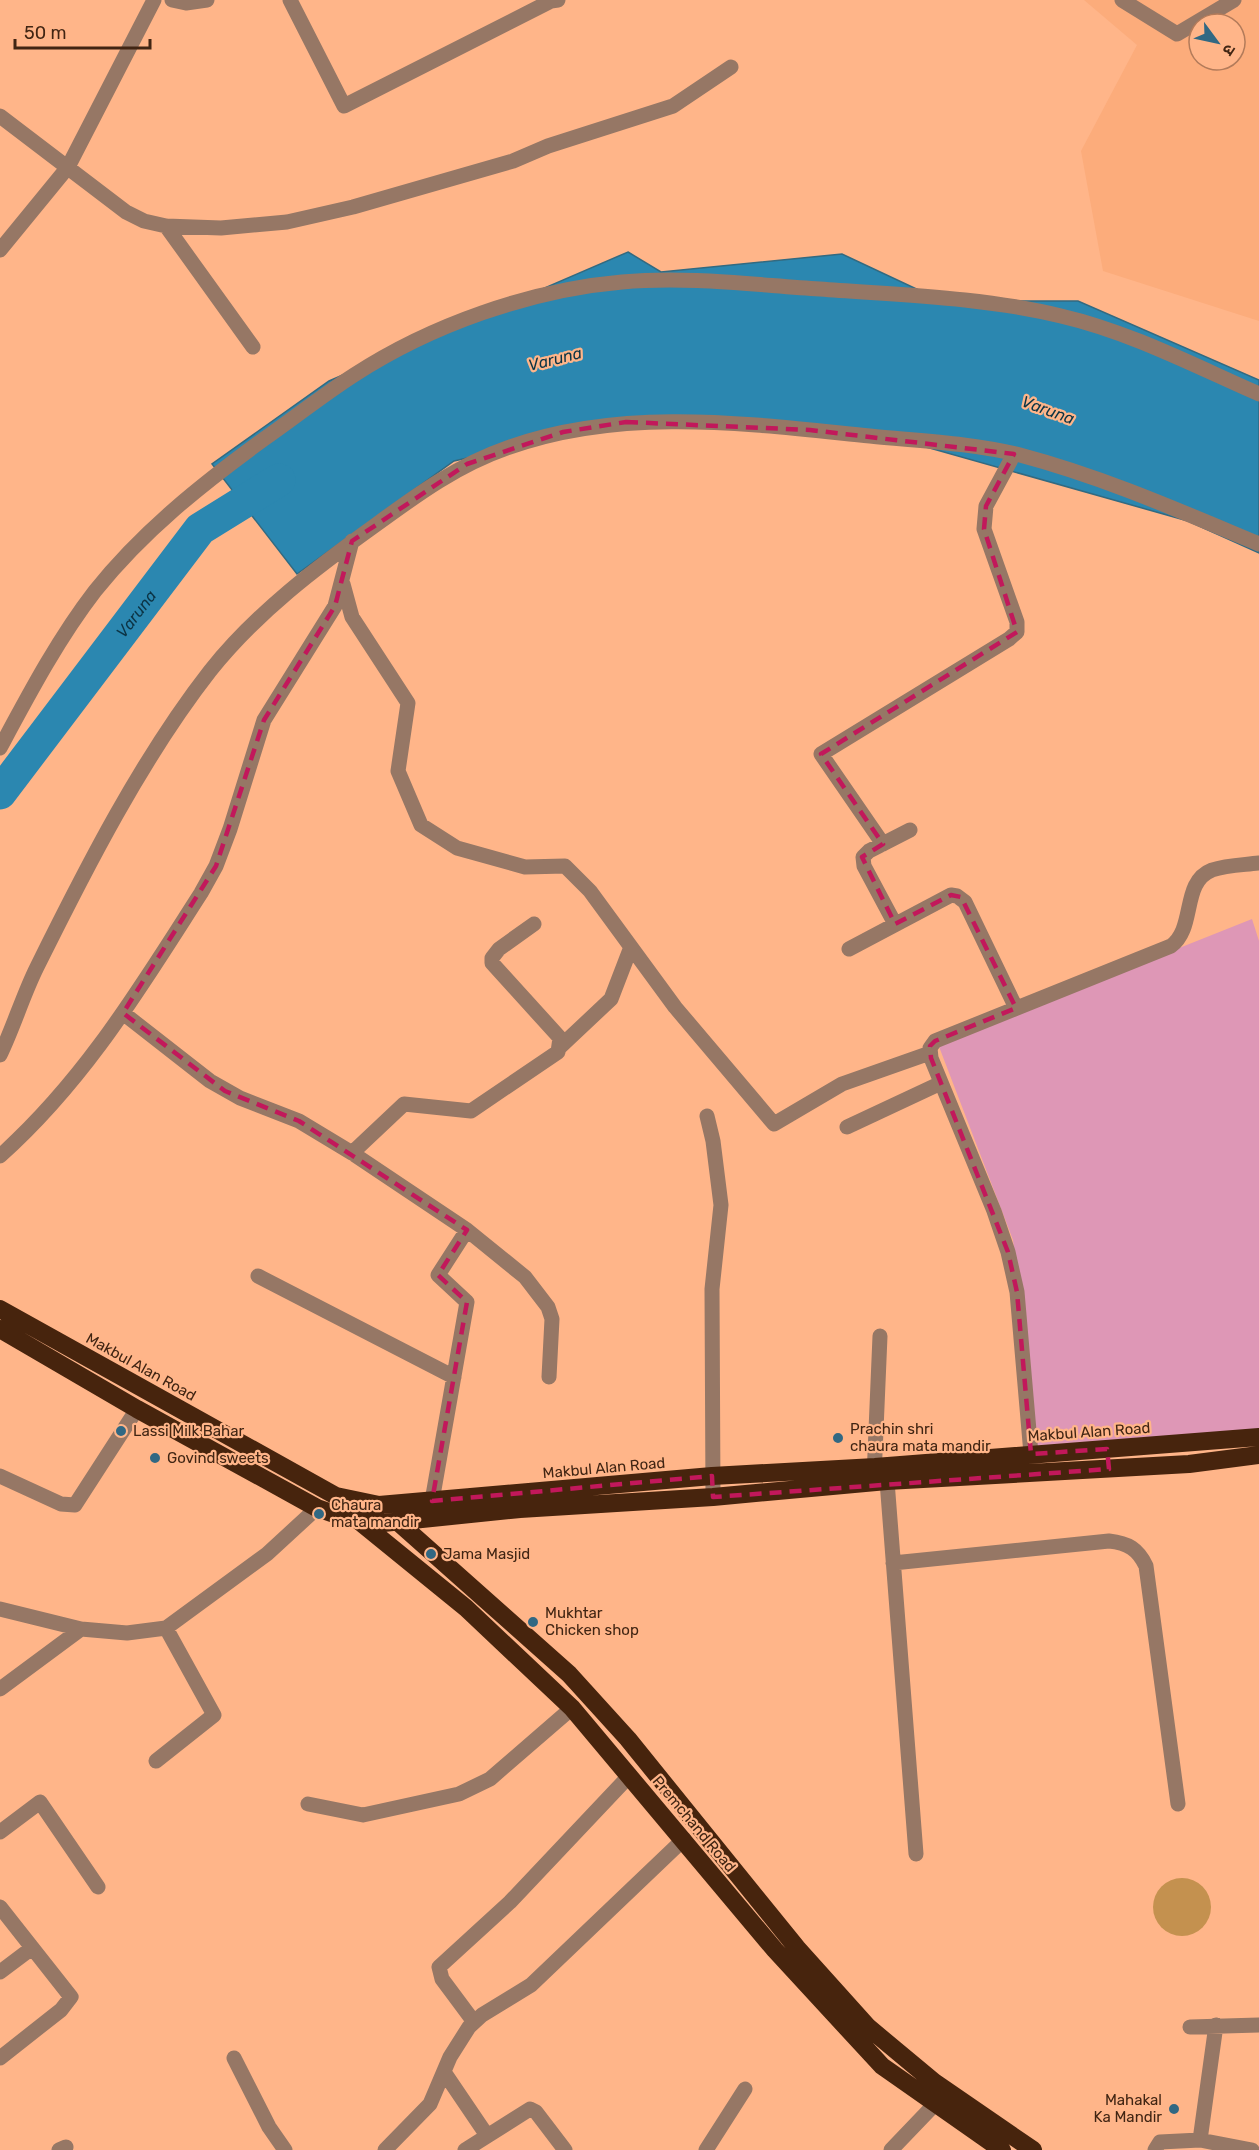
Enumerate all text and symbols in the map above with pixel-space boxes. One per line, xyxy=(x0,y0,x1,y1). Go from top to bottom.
scale bar xyxy=(15,12,150,50)
north arrow xyxy=(1187,12,1247,72)
text: 50 m xyxy=(24,22,67,44)
text: उ xyxy=(1218,41,1240,60)
water label: Varuna xyxy=(526,343,584,375)
water label: Varuna xyxy=(1019,392,1077,428)
water label: Varuna xyxy=(112,586,160,641)
street label: Makbul Alan Road xyxy=(83,1329,199,1405)
street label: Makbul Alan Road xyxy=(1027,1419,1151,1445)
place label: Prachin shri chaura mata mandir xyxy=(850,1420,991,1455)
place label: Lassi Milk Bahar xyxy=(133,1422,244,1440)
marker: Lassi Milk Bahar xyxy=(114,1424,128,1438)
marker: Prachin shri chaura mata mandir xyxy=(831,1431,845,1445)
place label: Govind sweets xyxy=(167,1449,269,1467)
marker: Govind sweets xyxy=(148,1451,162,1465)
street label: Makbul Alan Road xyxy=(542,1454,666,1482)
place label: Chaura mata mandir xyxy=(331,1496,420,1531)
marker: Chaura mata mandir xyxy=(312,1507,326,1521)
place label: Jama Masjid xyxy=(443,1545,530,1563)
marker: Jama Masjid xyxy=(424,1547,438,1561)
place label: Mukhtar Chicken shop xyxy=(545,1604,639,1639)
marker: Mukhtar Chicken shop xyxy=(526,1615,540,1629)
street label: Premchand Road xyxy=(649,1772,739,1876)
place label: Mahakal Ka Mandir xyxy=(1094,2091,1162,2126)
marker: Mahakal Ka Mandir xyxy=(1167,2102,1181,2116)

